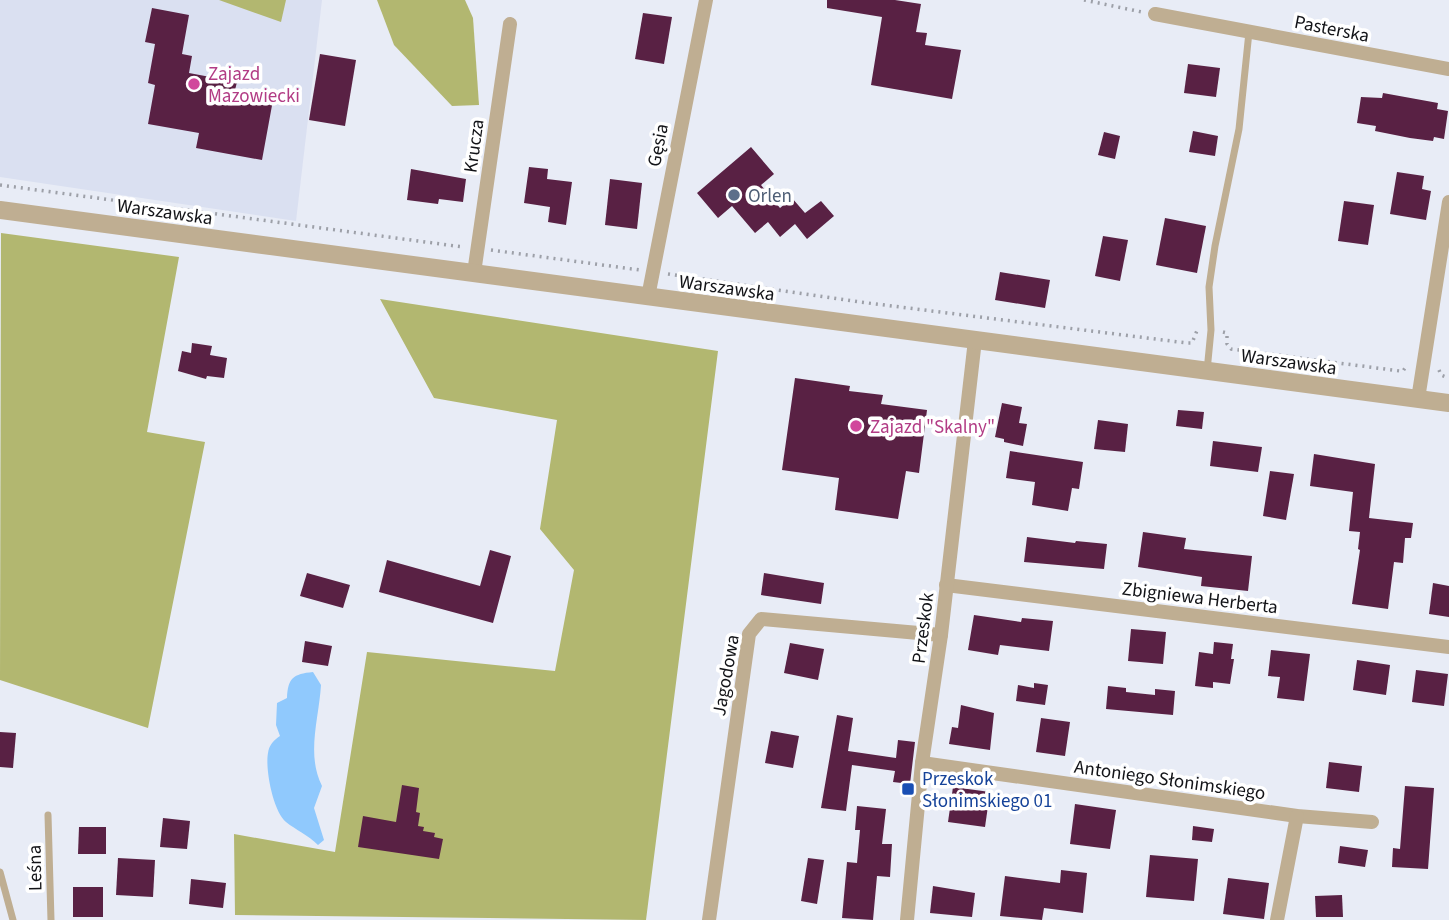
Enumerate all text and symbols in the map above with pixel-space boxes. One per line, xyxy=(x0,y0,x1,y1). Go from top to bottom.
street label: Pasterska xyxy=(1292,9,1372,50)
place label: Zajazd Mazowiecki xyxy=(208,61,300,110)
marker: Zajazd Mazowiecki xyxy=(186,76,202,92)
street label: Krucza xyxy=(457,118,492,175)
street label: Gęsia xyxy=(641,121,676,169)
place label: Orlen xyxy=(748,183,792,210)
marker: Orlen xyxy=(726,187,742,203)
street label: Warszawska xyxy=(115,192,214,233)
street label: Warszawska xyxy=(677,268,776,309)
street label: Warszawska xyxy=(1239,342,1338,383)
place label: Zajazd "Skalny" xyxy=(870,414,995,441)
marker: Zajazd "Skalny" xyxy=(848,418,864,434)
street label: Zbigniewa Herberta xyxy=(1120,576,1279,621)
street label: Przeskok xyxy=(906,591,941,665)
street label: Jagodowa xyxy=(706,632,747,718)
street label: Antoniego Słonimskiego xyxy=(1072,754,1267,807)
place label: Przeskok Słonimskiego 01 xyxy=(922,766,1053,815)
marker: Przeskok Słonimskiego 01 xyxy=(900,781,916,797)
street label: Leśna xyxy=(22,845,49,891)

